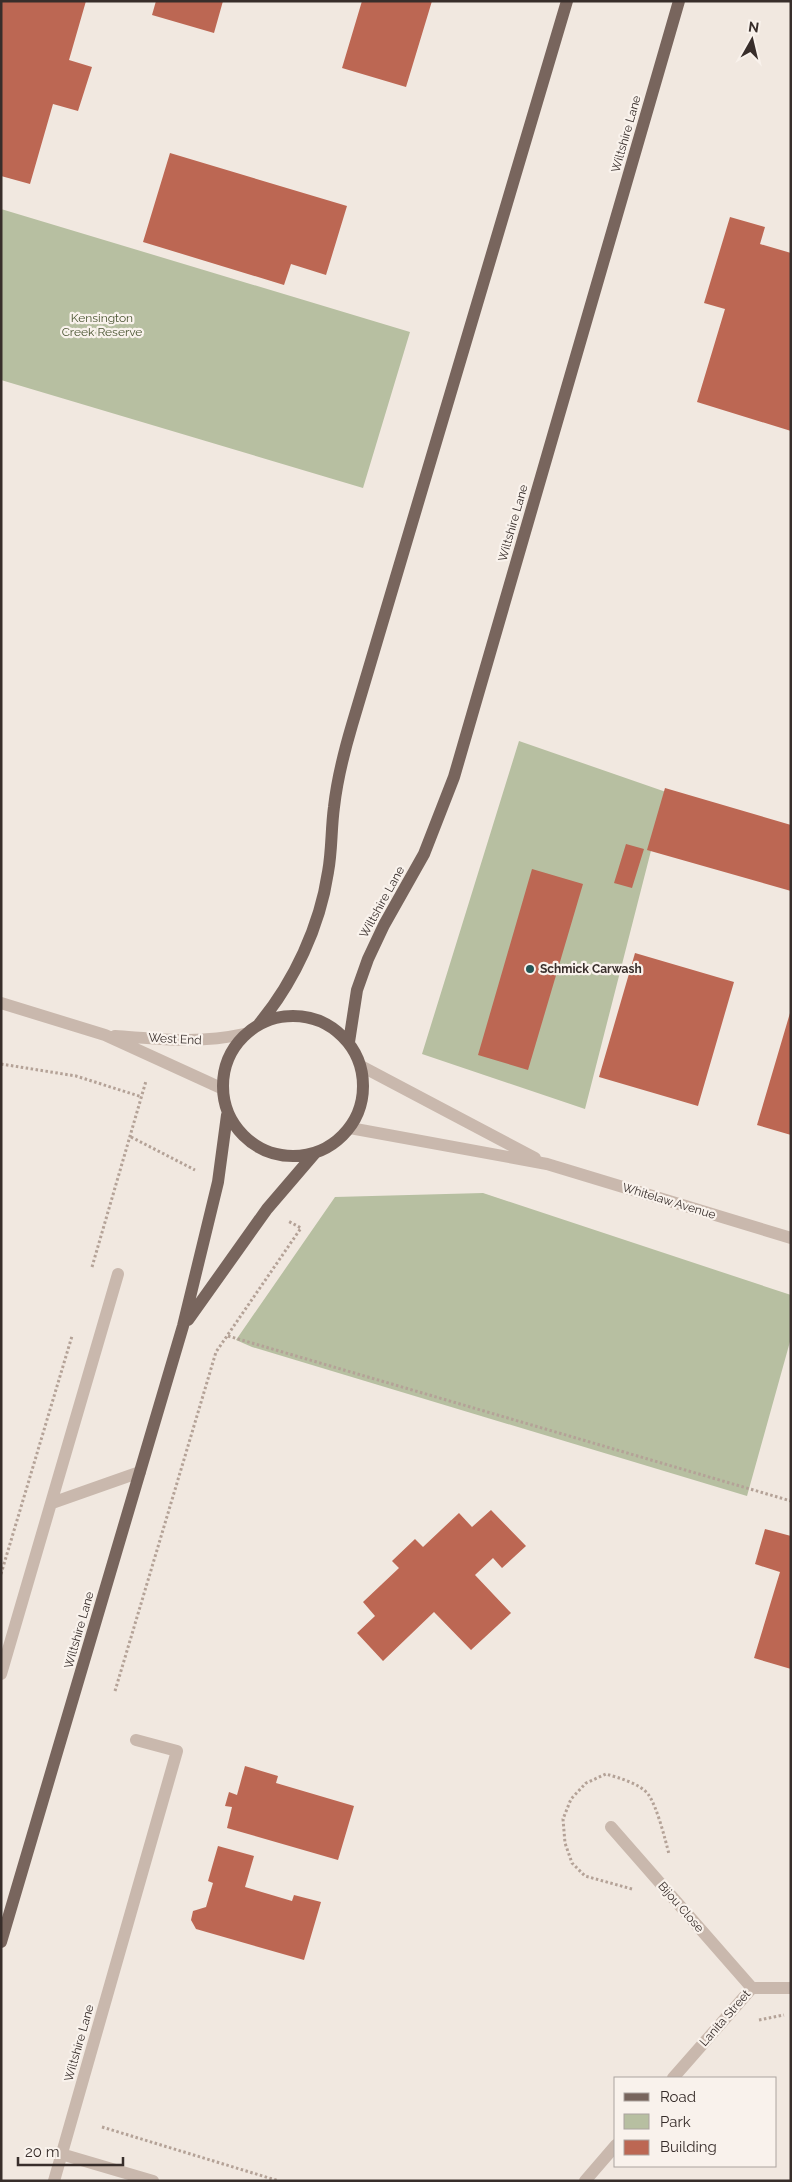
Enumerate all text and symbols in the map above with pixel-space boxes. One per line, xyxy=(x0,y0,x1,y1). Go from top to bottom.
north arrow xyxy=(727,15,777,65)
text: N xyxy=(747,18,760,36)
street label: Wiltshire Lane xyxy=(608,94,644,174)
park label: Kensington Creek Reserve xyxy=(62,311,142,339)
street label: Wiltshire Lane xyxy=(495,483,531,563)
street label: Wiltshire Lane xyxy=(357,864,407,940)
place label: Schmick Carwash xyxy=(540,962,642,976)
marker: Schmick Carwash xyxy=(524,963,536,975)
street label: West End xyxy=(148,1031,202,1047)
street label: Whitelaw Avenue xyxy=(621,1180,717,1222)
street label: Wiltshire Lane xyxy=(61,1590,97,1670)
street label: Bijou Close xyxy=(655,1879,707,1935)
street label: Lanita Street xyxy=(697,1987,753,2049)
street label: Wiltshire Lane xyxy=(61,2003,97,2083)
legend xyxy=(614,2077,777,2167)
text: Road xyxy=(660,2088,696,2106)
text: Park xyxy=(660,2113,691,2131)
scale bar xyxy=(18,2134,122,2166)
text: Building xyxy=(660,2138,717,2156)
text: 20 m xyxy=(25,2143,60,2161)

